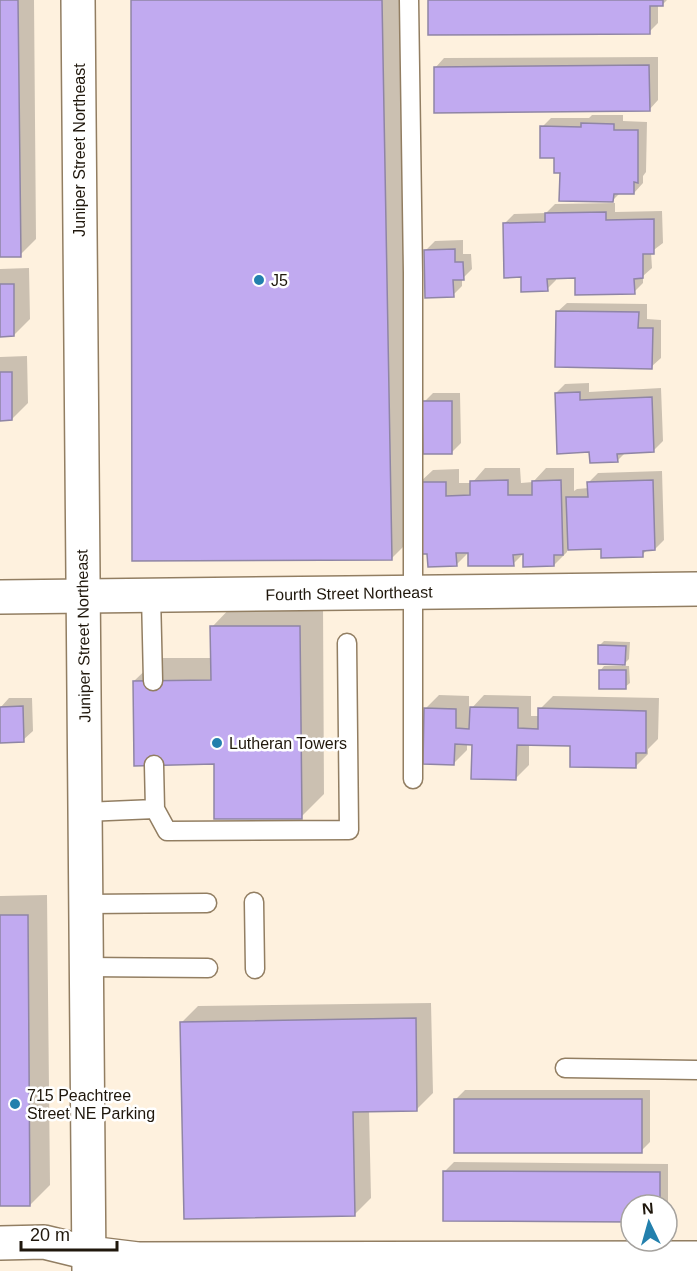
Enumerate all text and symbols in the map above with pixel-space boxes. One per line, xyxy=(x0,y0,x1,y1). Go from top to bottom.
street label: Juniper Street Northeast xyxy=(71,63,88,237)
place label: J5 xyxy=(271,272,288,289)
marker: J5 xyxy=(252,273,266,287)
street label: Juniper Street Northeast xyxy=(73,549,94,723)
street label: Fourth Street Northeast xyxy=(265,584,433,603)
place label: Lutheran Towers xyxy=(229,735,347,752)
marker: Lutheran Towers xyxy=(210,736,224,750)
place label: 715 Peachtree Street NE Parking xyxy=(27,1087,155,1122)
marker: 715 Peachtree Street NE Parking xyxy=(8,1097,22,1111)
north arrow xyxy=(619,1193,679,1253)
text: N xyxy=(641,1200,654,1218)
scale bar xyxy=(21,1214,117,1252)
text: 20 m xyxy=(30,1225,70,1245)

